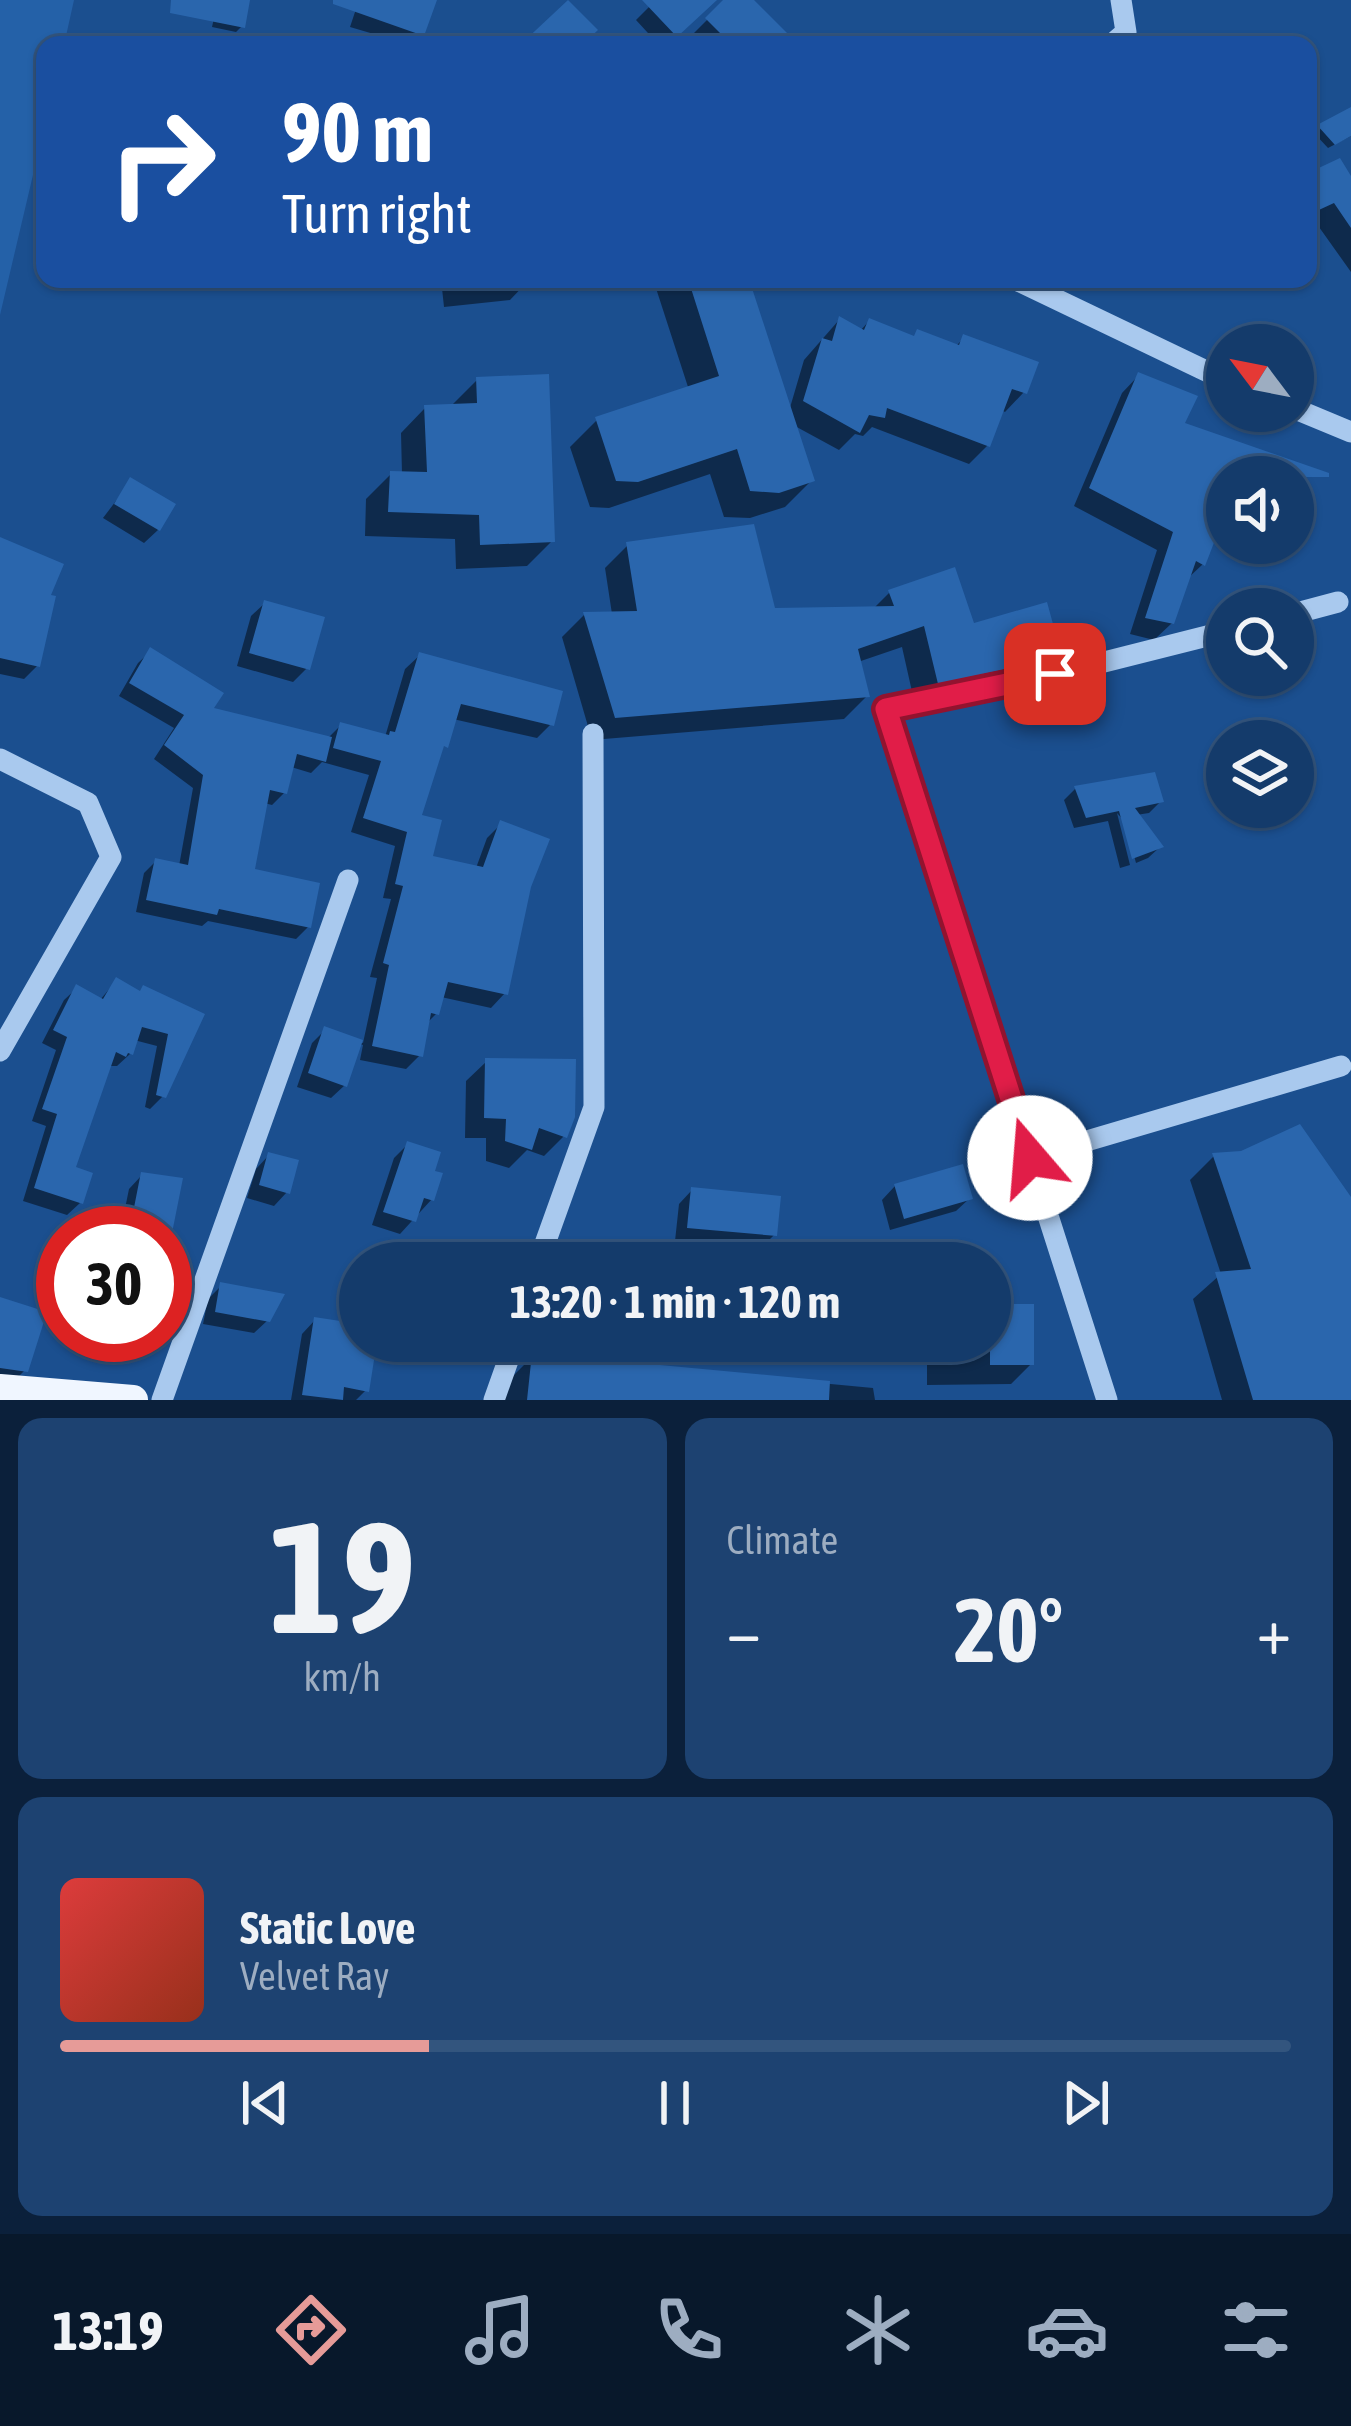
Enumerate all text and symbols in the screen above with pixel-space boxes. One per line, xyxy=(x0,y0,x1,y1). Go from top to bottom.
icon: right xyxy=(84,84,240,240)
text: 90 m xyxy=(282,84,433,180)
text: Turn right xyxy=(282,183,472,244)
north arrow xyxy=(1206,324,1314,432)
map controls xyxy=(1206,324,1314,828)
button: sound xyxy=(1206,456,1314,564)
button: search xyxy=(1206,588,1314,696)
pin xyxy=(1004,623,1106,725)
icon: arrive xyxy=(1022,641,1088,707)
button: layers xyxy=(1206,720,1314,828)
position arrow xyxy=(967,1095,1093,1221)
speed limit sign: 30 xyxy=(36,1206,192,1362)
text: 13:20 · 1 min · 120 m xyxy=(510,1276,840,1328)
text: 19 xyxy=(269,1487,416,1666)
text: Climate xyxy=(727,1518,838,1562)
text: 20° xyxy=(954,1578,1063,1681)
text: − xyxy=(727,1592,761,1668)
text: + xyxy=(1257,1592,1291,1668)
text: km/h xyxy=(304,1655,381,1699)
text: Static Love xyxy=(240,1902,416,1954)
text: Velvet Ray xyxy=(240,1954,389,1998)
icon: previous xyxy=(232,2070,298,2136)
icon: pause xyxy=(642,2070,708,2136)
icon: next xyxy=(1053,2070,1119,2136)
icon: directions xyxy=(269,2288,353,2372)
icon: music xyxy=(458,2288,542,2372)
icon: phone xyxy=(647,2288,731,2372)
icon: climate xyxy=(836,2288,920,2372)
icon: car xyxy=(1025,2288,1109,2372)
icon: filters xyxy=(1214,2288,1298,2372)
text: 13:19 xyxy=(53,2300,164,2361)

